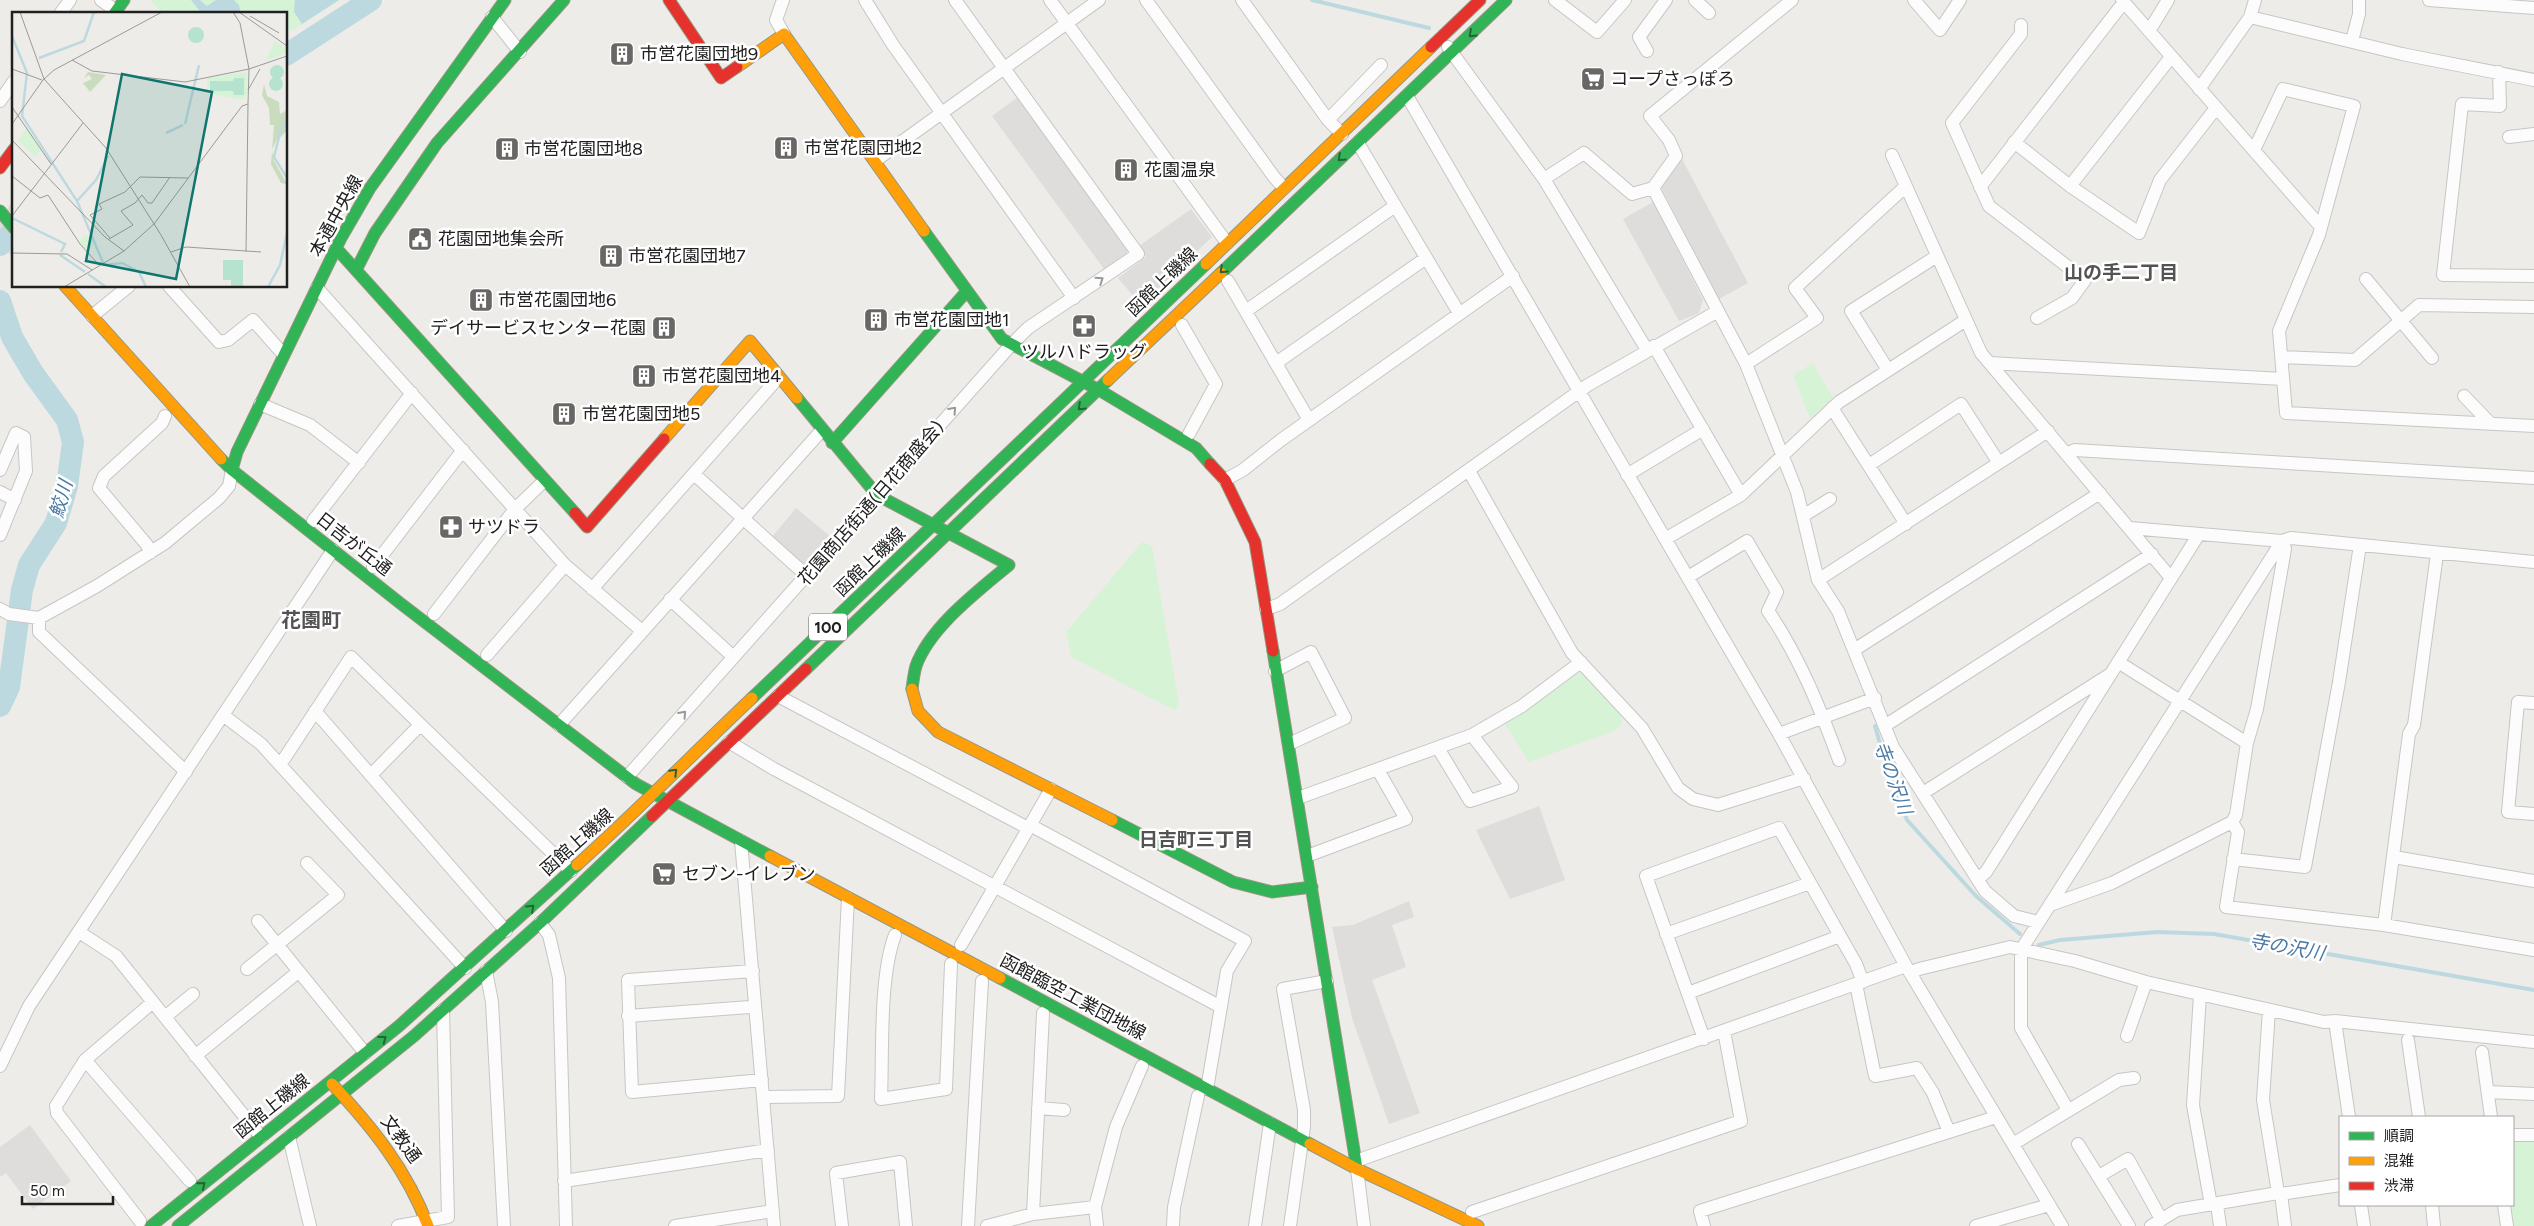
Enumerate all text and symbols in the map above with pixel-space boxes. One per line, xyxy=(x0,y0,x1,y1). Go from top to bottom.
inset map xyxy=(12,12,288,288)
one-way arrow xyxy=(1468,28,1477,37)
building icon: 市営花園団地9 xyxy=(609,41,635,67)
place label: 市営花園団地9 xyxy=(640,43,758,65)
supermarket icon: コープさっぽろ xyxy=(1580,66,1606,92)
place label: コープさっぽろ xyxy=(1610,68,1735,90)
building icon: 市営花園団地2 xyxy=(773,135,799,161)
building icon: 市営花園団地8 xyxy=(494,136,520,162)
place label: 市営花園団地2 xyxy=(804,137,922,159)
place label: 市営花園団地8 xyxy=(524,138,643,160)
one-way arrow xyxy=(1338,152,1347,161)
building icon: 花園温泉 xyxy=(1113,157,1139,183)
place label: 花園温泉 xyxy=(1144,159,1216,181)
street label: 本通中央線 xyxy=(305,171,367,261)
public building icon: 花園団地集会所 xyxy=(407,226,433,252)
place label: 花園団地集会所 xyxy=(438,228,564,250)
building icon: 市営花園団地7 xyxy=(598,243,624,269)
street label: 函館上磯線 xyxy=(1122,243,1202,321)
place label: 市営花園団地7 xyxy=(628,245,746,267)
district label: 山の手二丁目 xyxy=(2064,261,2178,284)
one-way arrow xyxy=(1220,264,1229,273)
one-way arrow xyxy=(1094,277,1104,286)
building icon: 市営花園団地6 xyxy=(468,287,494,313)
place label: 市営花園団地6 xyxy=(498,289,616,311)
building icon: 市営花園団地1 xyxy=(863,307,889,333)
place label: 市営花園団地1 xyxy=(894,309,1009,331)
pharmacy icon: ツルハドラッグ xyxy=(1071,313,1097,339)
building icon: デイサービスセンター花園 xyxy=(651,315,677,341)
place label: デイサービスセンター花園 xyxy=(430,317,646,339)
place label: ツルハドラッグ xyxy=(1021,341,1147,363)
building icon: 市営花園団地4 xyxy=(631,363,657,389)
place label: 市営花園団地4 xyxy=(662,365,781,387)
building icon: 市営花園団地5 xyxy=(551,401,577,427)
one-way arrow xyxy=(1077,401,1086,410)
place label: 市営花園団地5 xyxy=(582,403,700,425)
one-way arrow xyxy=(947,406,956,415)
street label: 花園商店街通(日花商盛会) xyxy=(794,416,948,590)
water label: 鮫川 xyxy=(45,476,78,520)
street label: 日吉が丘通 xyxy=(312,508,396,580)
pharmacy icon: サツドラ xyxy=(438,514,464,540)
place label: サツドラ xyxy=(468,516,540,538)
street label: 函館上磯線 xyxy=(830,523,910,601)
district label: 花園町 xyxy=(281,608,341,632)
road number: 100 xyxy=(809,614,847,640)
one-way arrow xyxy=(677,711,686,720)
water label: 寺の沢川 xyxy=(1869,738,1917,820)
one-way arrow xyxy=(669,769,678,778)
street label: 函館上磯線 xyxy=(536,804,618,880)
district label: 日吉町三丁目 xyxy=(1139,828,1253,851)
supermarket icon: セブン-イレブン xyxy=(651,861,677,887)
place label: セブン-イレブン xyxy=(682,863,816,885)
one-way arrow xyxy=(525,905,534,914)
water label: 寺の沢川 xyxy=(2248,929,2328,965)
street label: 函館臨空工業団地線 xyxy=(996,949,1150,1045)
one-way arrow xyxy=(377,1036,386,1044)
street label: 函館上磯線 xyxy=(230,1069,314,1143)
street label: 文教通 xyxy=(376,1111,426,1167)
legend xyxy=(2339,1116,2514,1206)
text: 順調 xyxy=(2384,1127,2414,1145)
text: 混雑 xyxy=(2384,1152,2414,1170)
scale bar xyxy=(22,1174,114,1206)
text: 渋滞 xyxy=(2384,1177,2414,1195)
text: 50 m xyxy=(30,1182,65,1200)
one-way arrow xyxy=(196,1182,205,1190)

